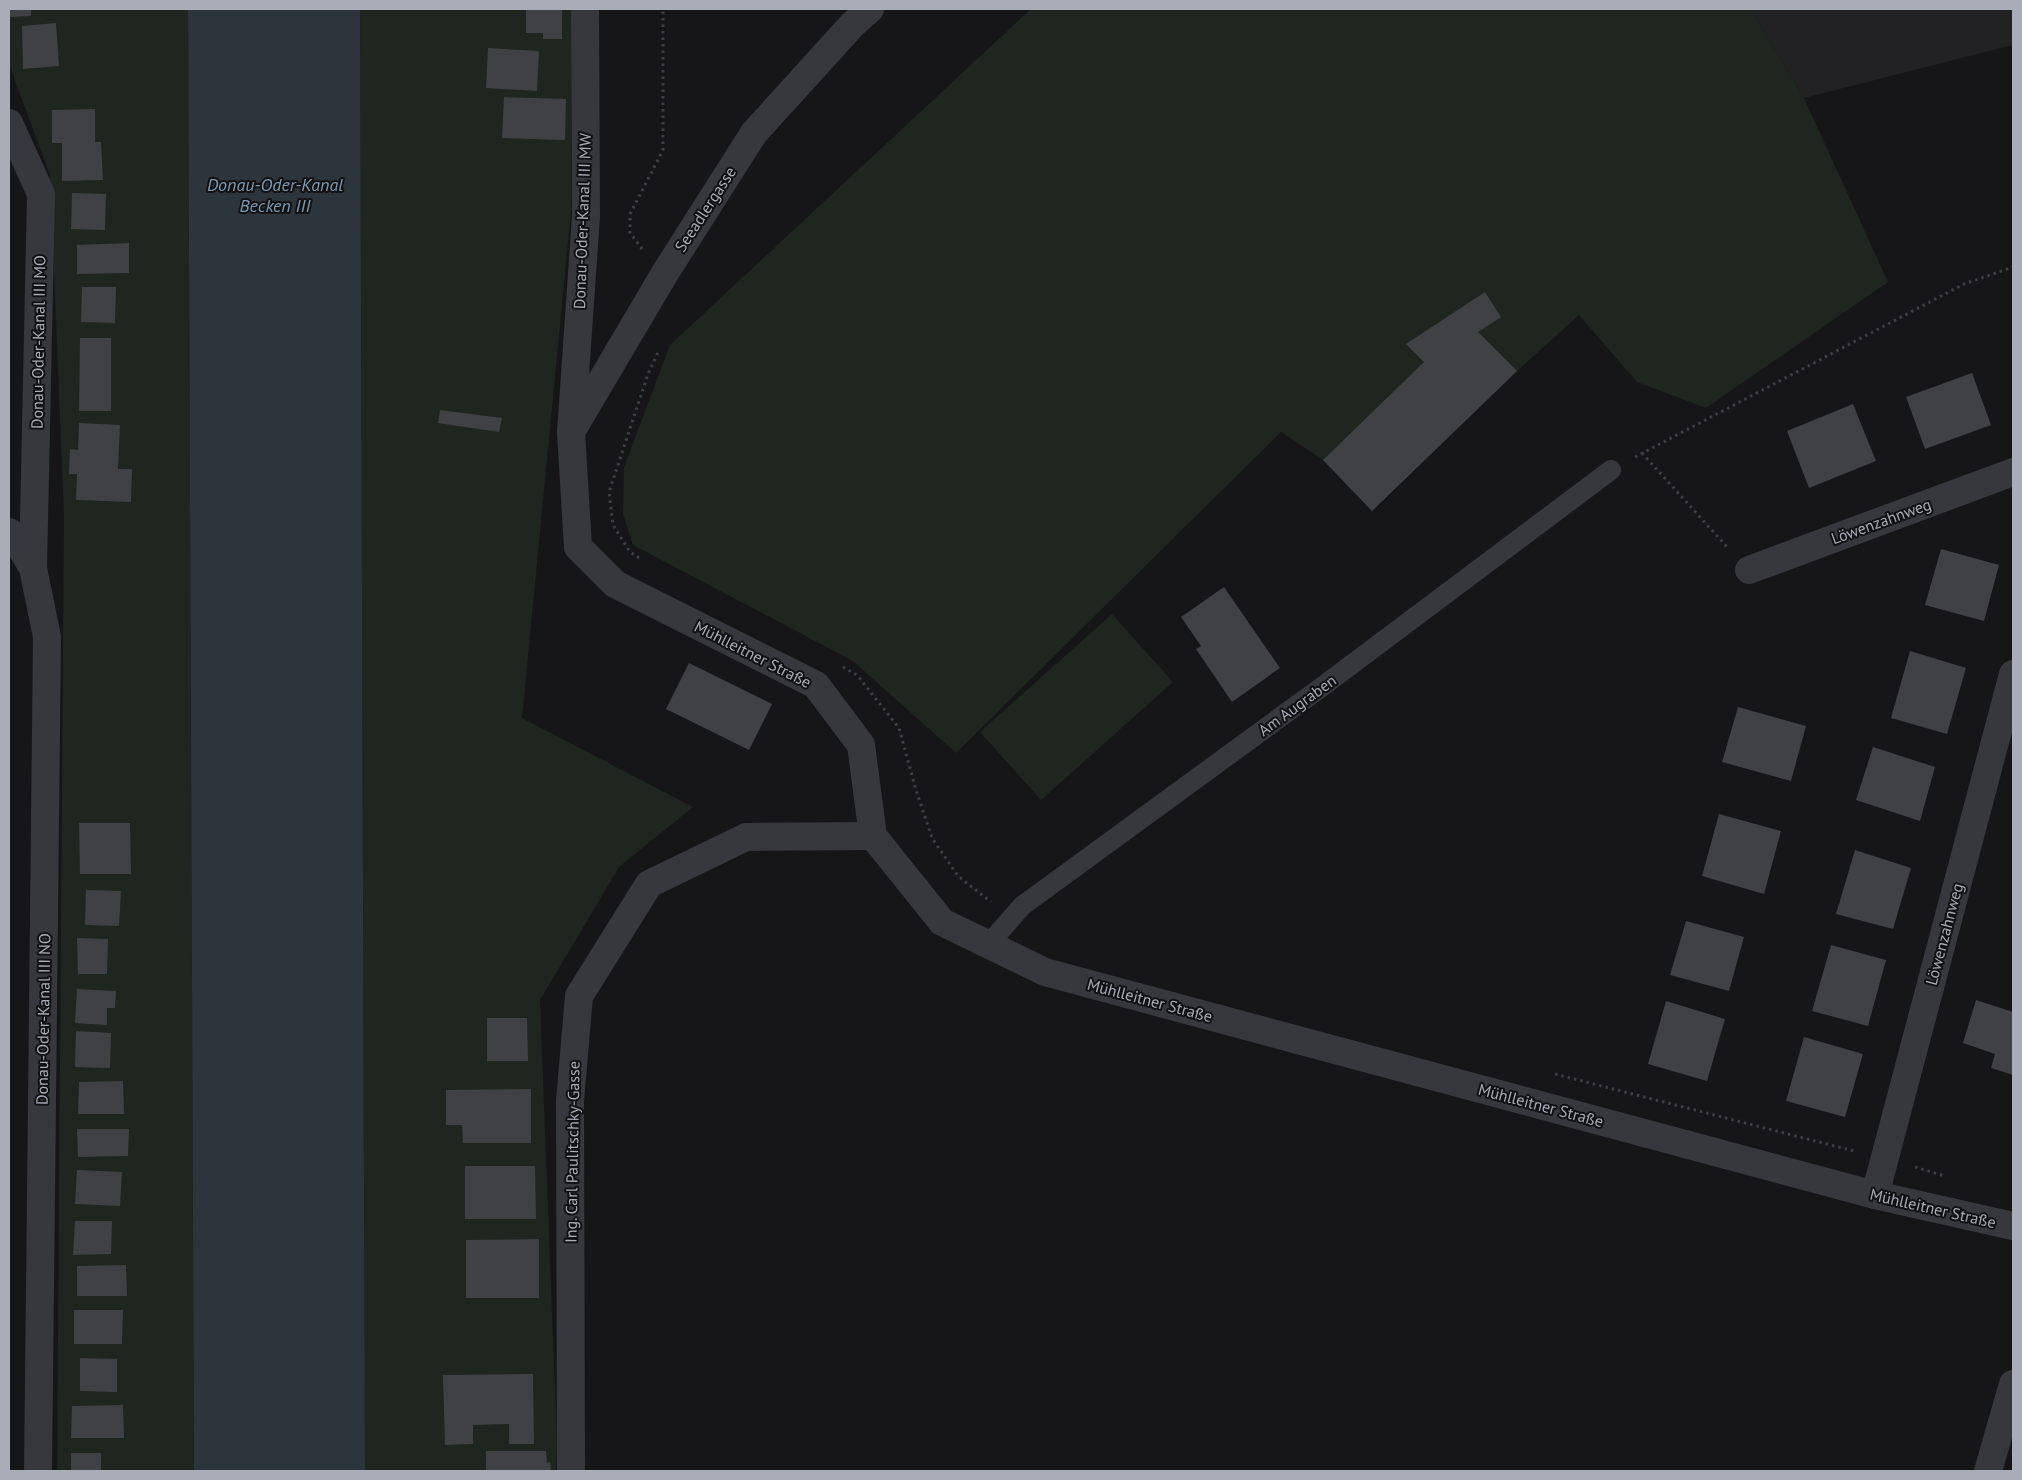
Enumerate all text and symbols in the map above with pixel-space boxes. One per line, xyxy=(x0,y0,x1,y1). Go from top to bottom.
street label: Donau-Oder-Kanal III MW xyxy=(569,132,595,309)
street label: Seeadlergasse xyxy=(670,163,740,255)
water label: Donau-Oder-Kanal Becken III xyxy=(207,173,343,217)
street label: Donau-Oder-Kanal III MO xyxy=(26,255,50,429)
street label: Löwenzahnweg xyxy=(1828,494,1934,548)
street label: Mühlleitner Straße xyxy=(691,616,815,692)
street label: Am Augraben xyxy=(1254,670,1340,740)
street label: Löwenzahnweg xyxy=(1921,881,1967,987)
street label: Donau-Oder-Kanal III NO xyxy=(32,933,54,1105)
street label: Mühlleitner Straße xyxy=(1085,974,1215,1026)
street label: Ing. Carl Paulitschky-Gasse xyxy=(560,1061,584,1243)
street label: Mühlleitner Straße xyxy=(1476,1079,1606,1131)
street label: Mühlleitner Straße xyxy=(1868,1184,1998,1232)

